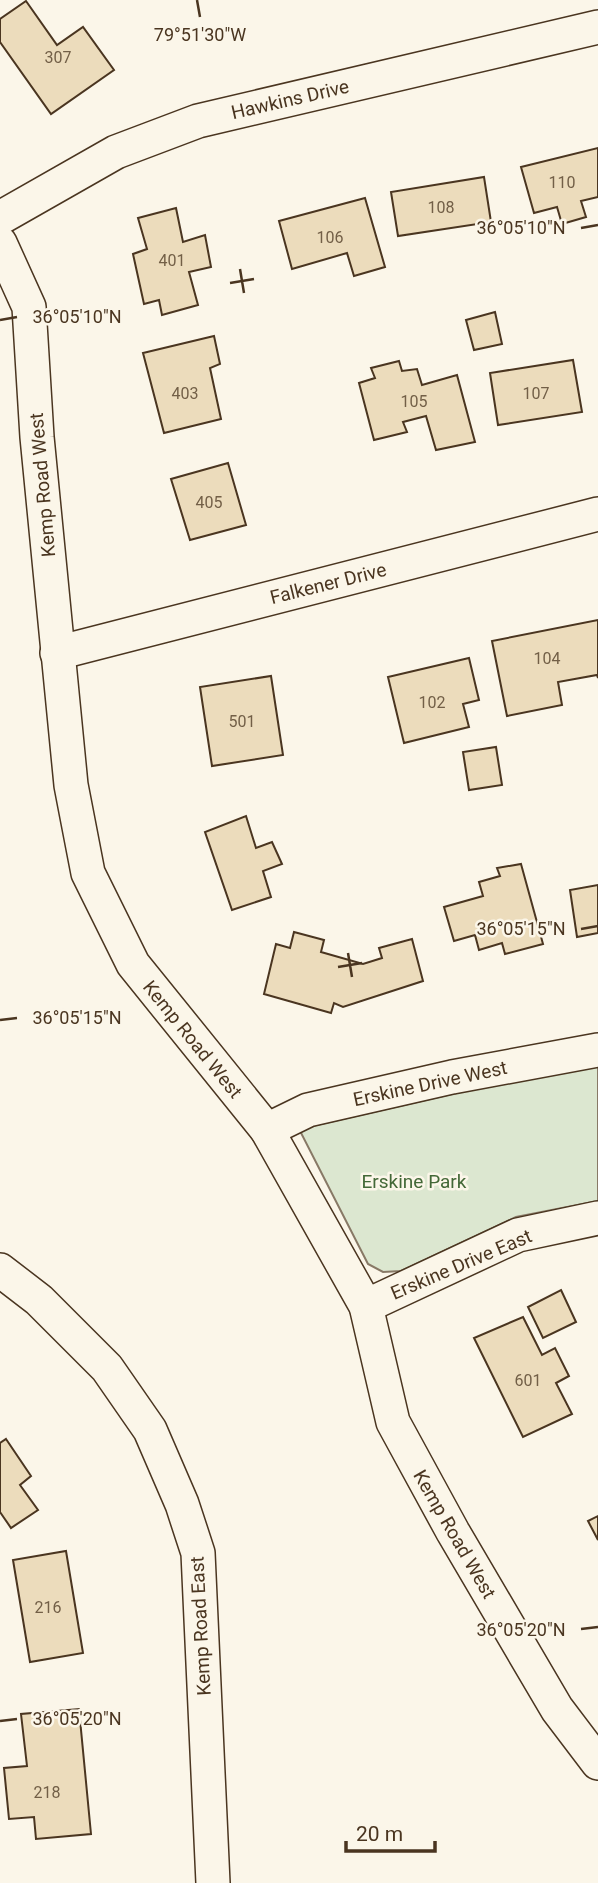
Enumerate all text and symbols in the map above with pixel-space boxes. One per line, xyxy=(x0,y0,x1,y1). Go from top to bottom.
text: 79°51'30"W xyxy=(154,24,246,45)
house number: 307 xyxy=(45,48,71,67)
street label: Hawkins Drive xyxy=(229,75,351,124)
house number: 110 xyxy=(549,173,575,192)
house number: 108 xyxy=(428,198,454,217)
text: 36°05'10"N xyxy=(476,217,566,238)
house number: 106 xyxy=(317,228,343,247)
house number: 401 xyxy=(159,251,185,270)
text: 36°05'10"N xyxy=(32,306,122,327)
house number: 403 xyxy=(172,384,198,403)
house number: 107 xyxy=(523,384,549,403)
house number: 105 xyxy=(401,392,427,411)
street label: Kemp Road West xyxy=(25,412,60,558)
house number: 405 xyxy=(196,493,222,512)
street label: Falkener Drive xyxy=(268,558,389,609)
house number: 104 xyxy=(534,649,560,668)
house number: 102 xyxy=(419,693,445,712)
house number: 501 xyxy=(229,712,255,731)
text: 36°05'15"N xyxy=(476,918,566,939)
street label: Kemp Road West xyxy=(138,976,247,1103)
text: 36°05'15"N xyxy=(32,1007,122,1028)
street label: Erskine Drive West xyxy=(351,1056,509,1111)
park label: Erskine Park xyxy=(362,1170,467,1193)
street label: Erskine Drive East xyxy=(387,1224,535,1305)
house number: 601 xyxy=(515,1371,541,1390)
street label: Kemp Road West xyxy=(408,1466,501,1603)
street label: Kemp Road East xyxy=(185,1556,216,1696)
house number: 216 xyxy=(35,1598,61,1617)
text: 36°05'20"N xyxy=(476,1619,566,1640)
text: 36°05'20"N xyxy=(32,1708,122,1729)
house number: 218 xyxy=(34,1783,60,1802)
scale bar xyxy=(346,1810,435,1854)
text: 20 m xyxy=(356,1822,403,1846)

